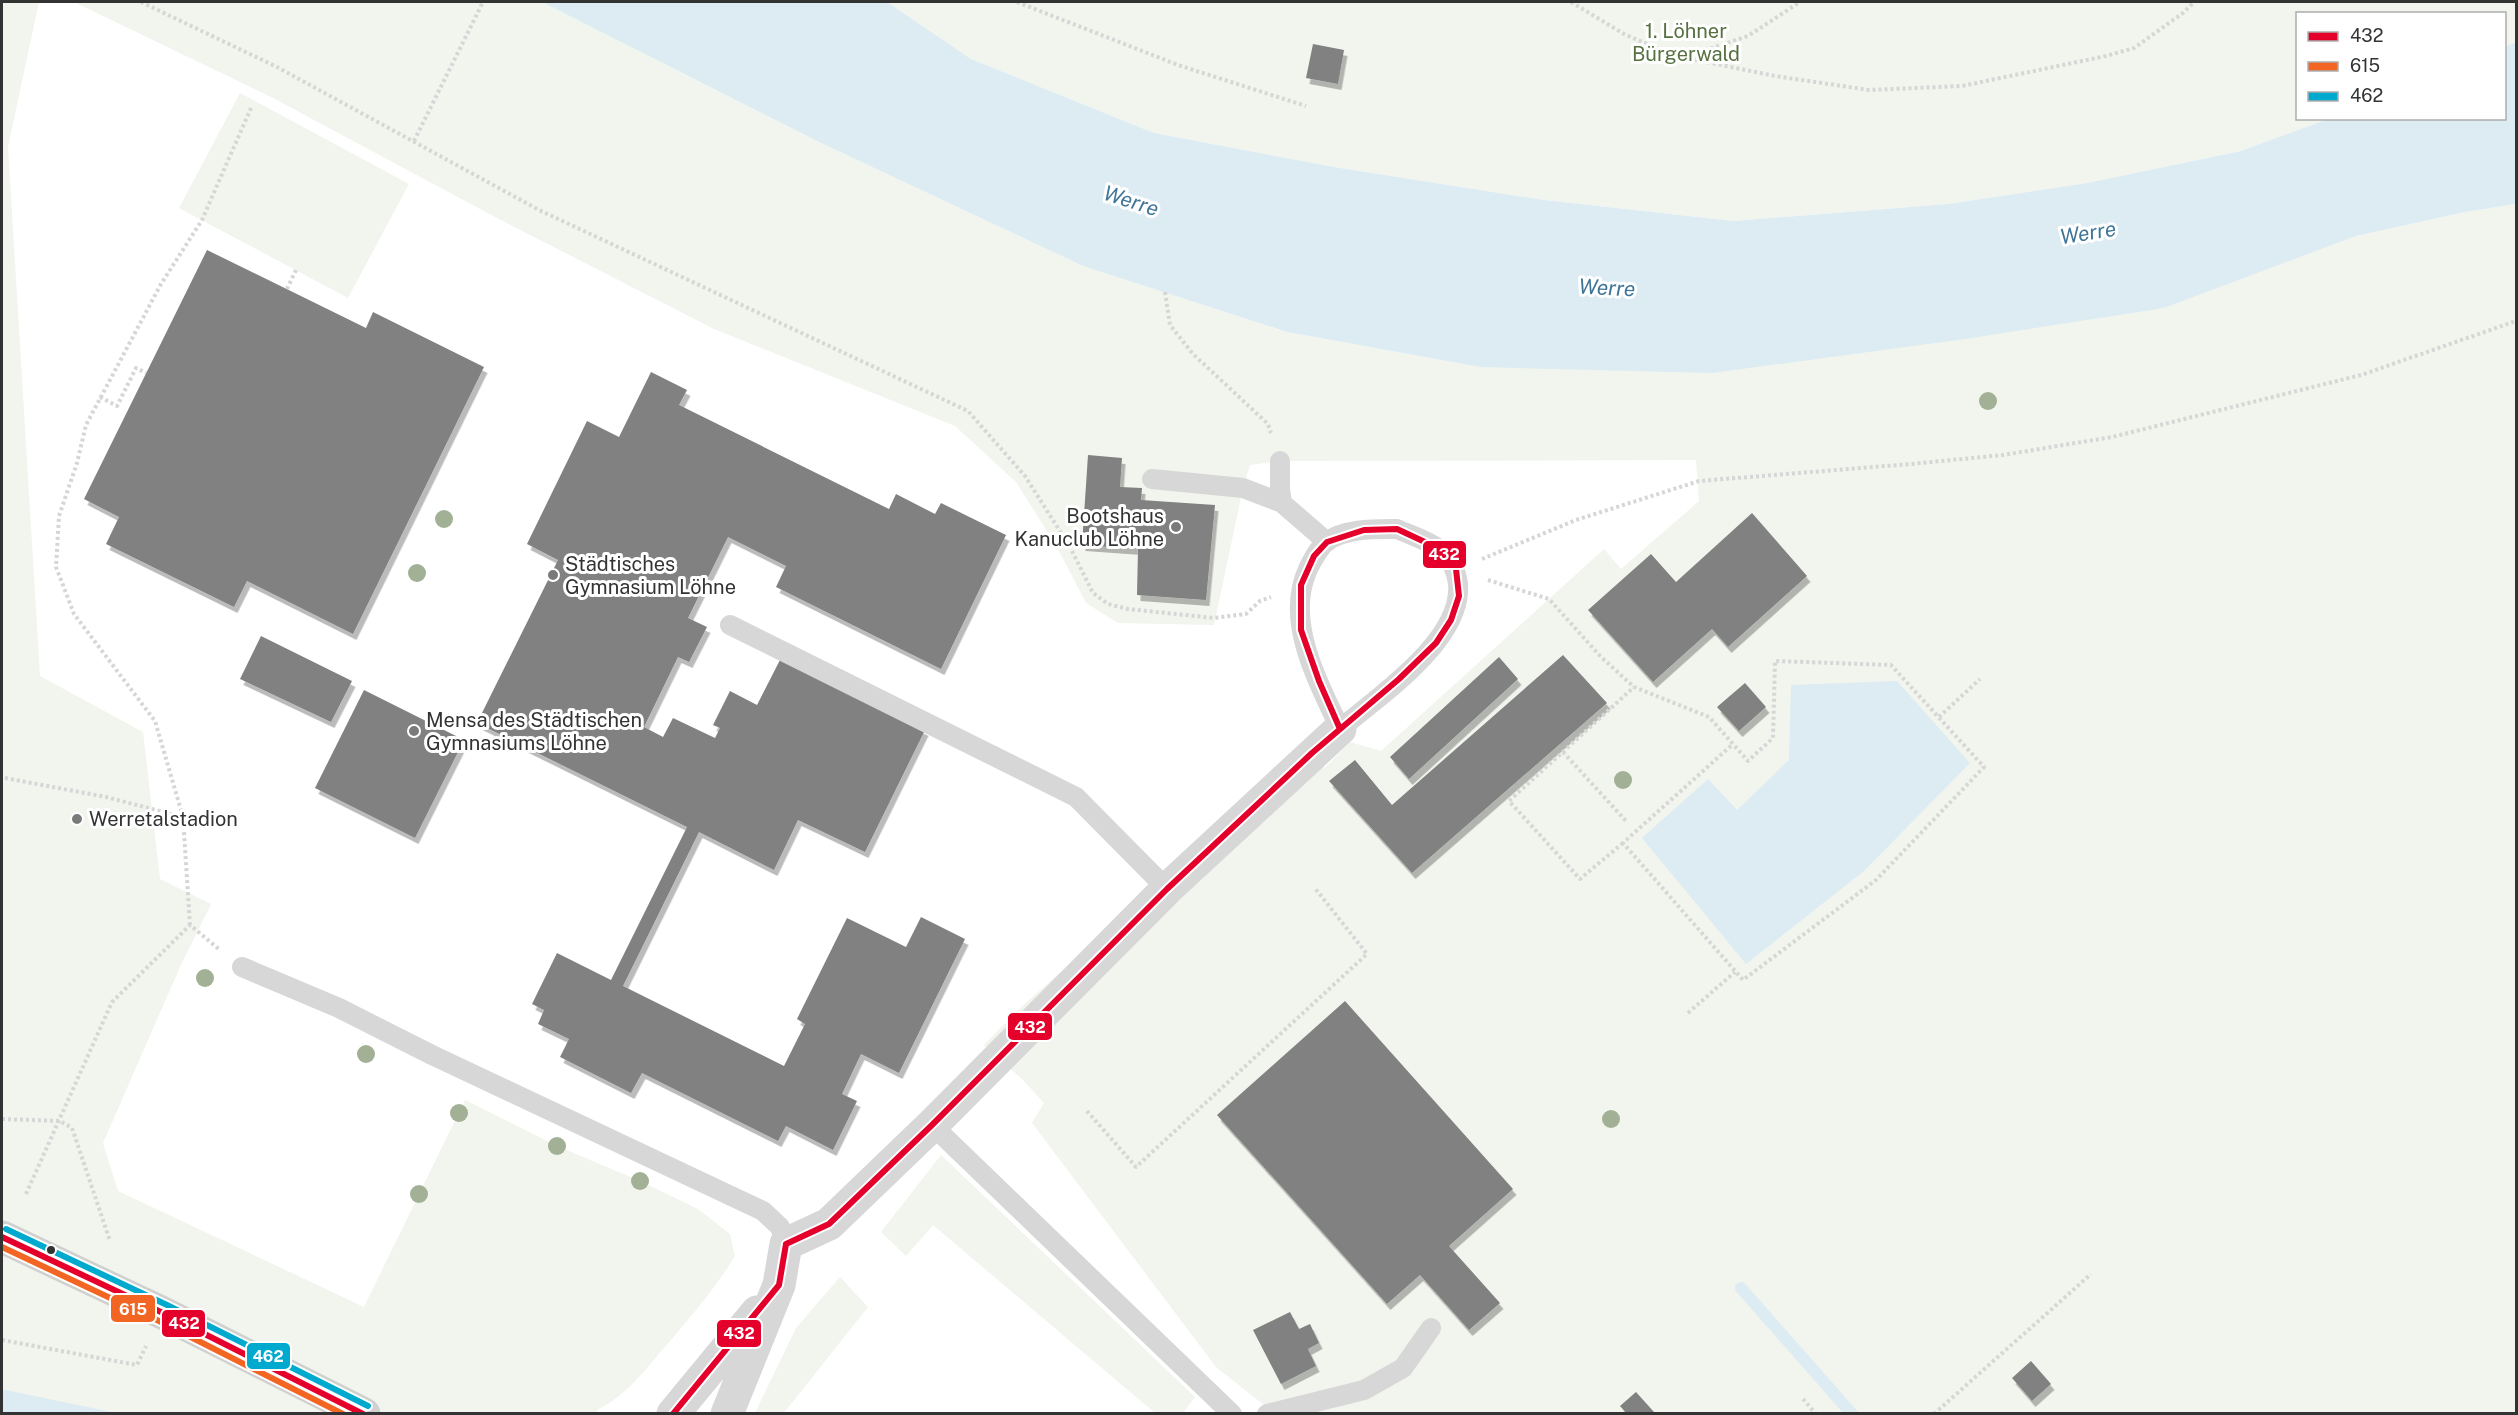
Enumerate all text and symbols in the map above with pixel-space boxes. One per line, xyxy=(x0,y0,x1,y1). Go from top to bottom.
legend xyxy=(2296,12,2506,120)
park label: 1. Löhner Bürgerwald xyxy=(1632,19,1740,66)
text: 432 xyxy=(2350,25,2383,46)
text: 615 xyxy=(2350,55,2380,76)
text: 462 xyxy=(2350,85,2383,106)
water label: Werre xyxy=(1100,180,1162,221)
water label: Werre xyxy=(2058,216,2118,249)
water label: Werre xyxy=(1578,274,1636,301)
place label: Bootshaus Kanuclub Löhne xyxy=(1015,504,1164,551)
marker: Bootshaus Kanuclub Löhne xyxy=(1169,520,1183,534)
line badge: 432 xyxy=(1422,540,1467,569)
text: 432 xyxy=(1428,545,1460,564)
place label: Städtisches Gymnasium Löhne xyxy=(565,552,736,599)
marker: Städtisches Gymnasium Löhne xyxy=(546,568,560,582)
place label: Mensa des Städtischen Gymnasiums Löhne xyxy=(426,708,642,755)
marker: Mensa des Städtischen Gymnasiums Löhne xyxy=(407,724,421,738)
place label: Werretalstadion xyxy=(89,807,238,831)
marker: Werretalstadion xyxy=(70,812,84,826)
line badge: 432 xyxy=(1007,1012,1053,1041)
text: 432 xyxy=(1014,1018,1046,1037)
unlabelled marker xyxy=(45,1244,57,1256)
line badge: 615 xyxy=(110,1294,156,1323)
text: 615 xyxy=(119,1300,147,1319)
line badge: 432 xyxy=(161,1309,206,1338)
text: 432 xyxy=(168,1314,200,1333)
line badge: 432 xyxy=(716,1319,762,1348)
text: 432 xyxy=(723,1324,755,1343)
line badge: 462 xyxy=(246,1342,291,1370)
text: 462 xyxy=(252,1347,284,1366)

